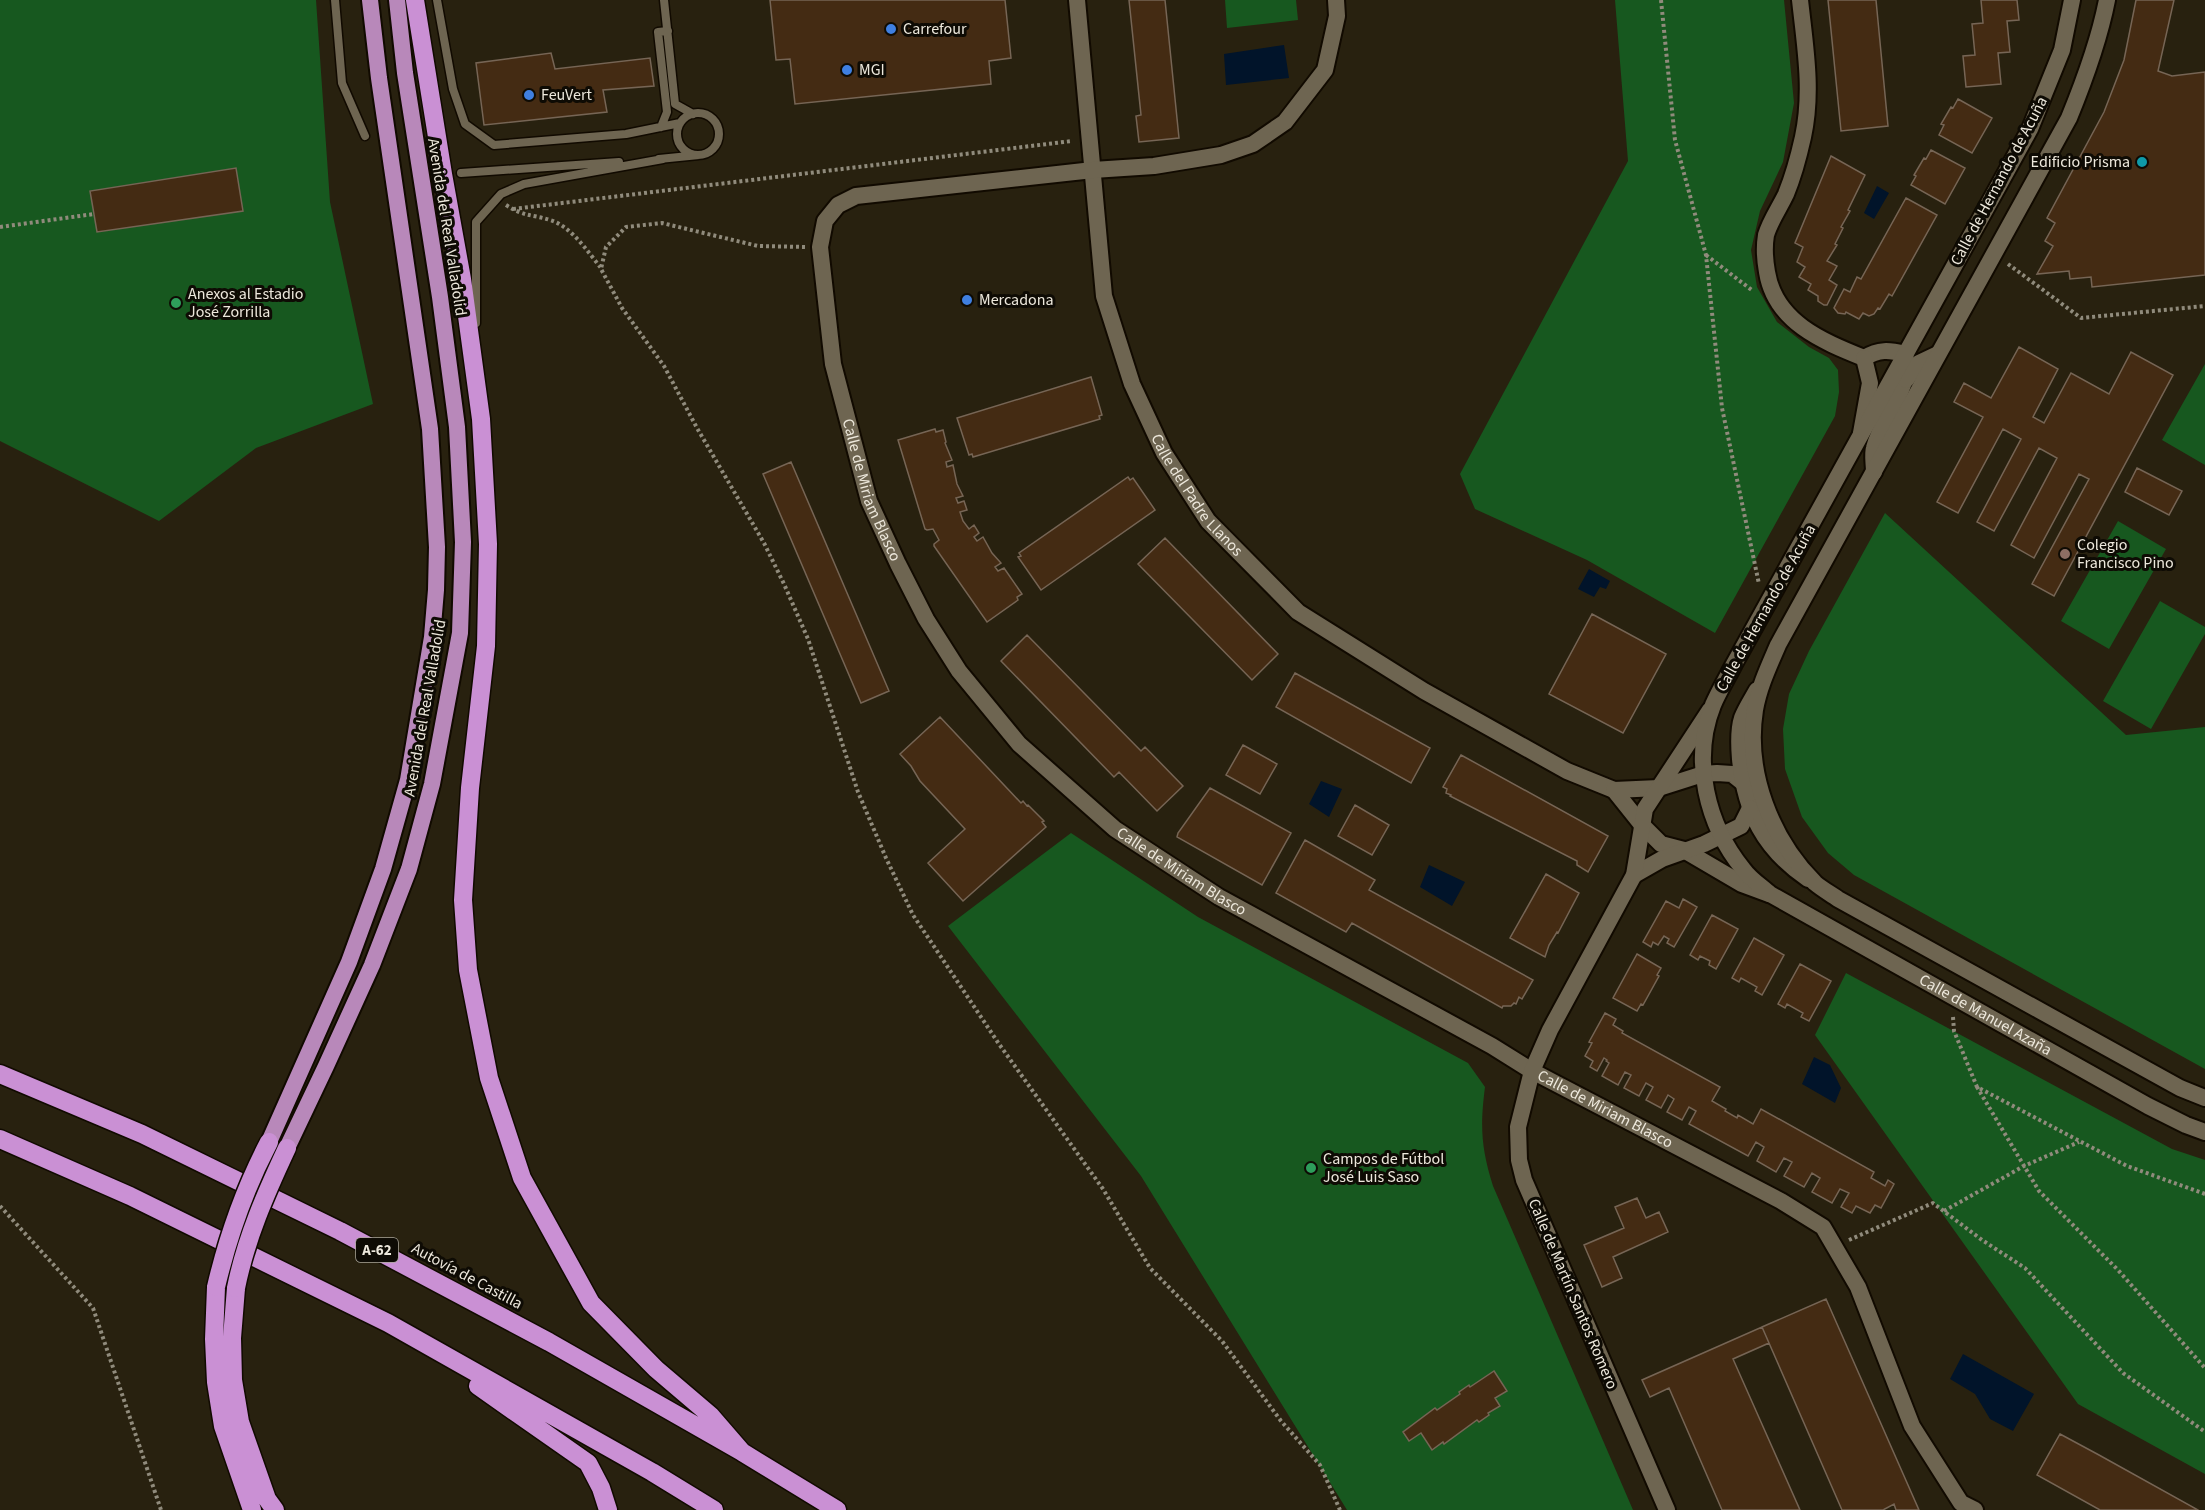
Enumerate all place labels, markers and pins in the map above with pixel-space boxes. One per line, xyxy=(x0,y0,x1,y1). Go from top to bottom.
place label: Carrefour xyxy=(903,18,967,40)
marker: Carrefour xyxy=(884,22,898,36)
place label: MGI xyxy=(859,59,885,81)
marker: MGI xyxy=(840,63,854,77)
place label: FeuVert xyxy=(541,84,593,106)
marker: FeuVert xyxy=(522,88,536,102)
place label: Edificio Prisma xyxy=(2031,151,2130,173)
marker: Edificio Prisma xyxy=(2135,155,2149,169)
place label: Anexos al Estadio José Zorrilla xyxy=(188,283,303,323)
place label: Mercadona xyxy=(979,289,1054,311)
marker: Mercadona xyxy=(960,293,974,307)
marker: Anexos al Estadio José Zorrilla xyxy=(169,296,183,310)
place label: Colegio Francisco Pino xyxy=(2077,534,2174,574)
marker: Colegio Francisco Pino xyxy=(2058,547,2072,561)
place label: Campos de Fútbol José Luis Saso xyxy=(1323,1148,1444,1188)
marker: Campos de Fútbol José Luis Saso xyxy=(1304,1161,1318,1175)

